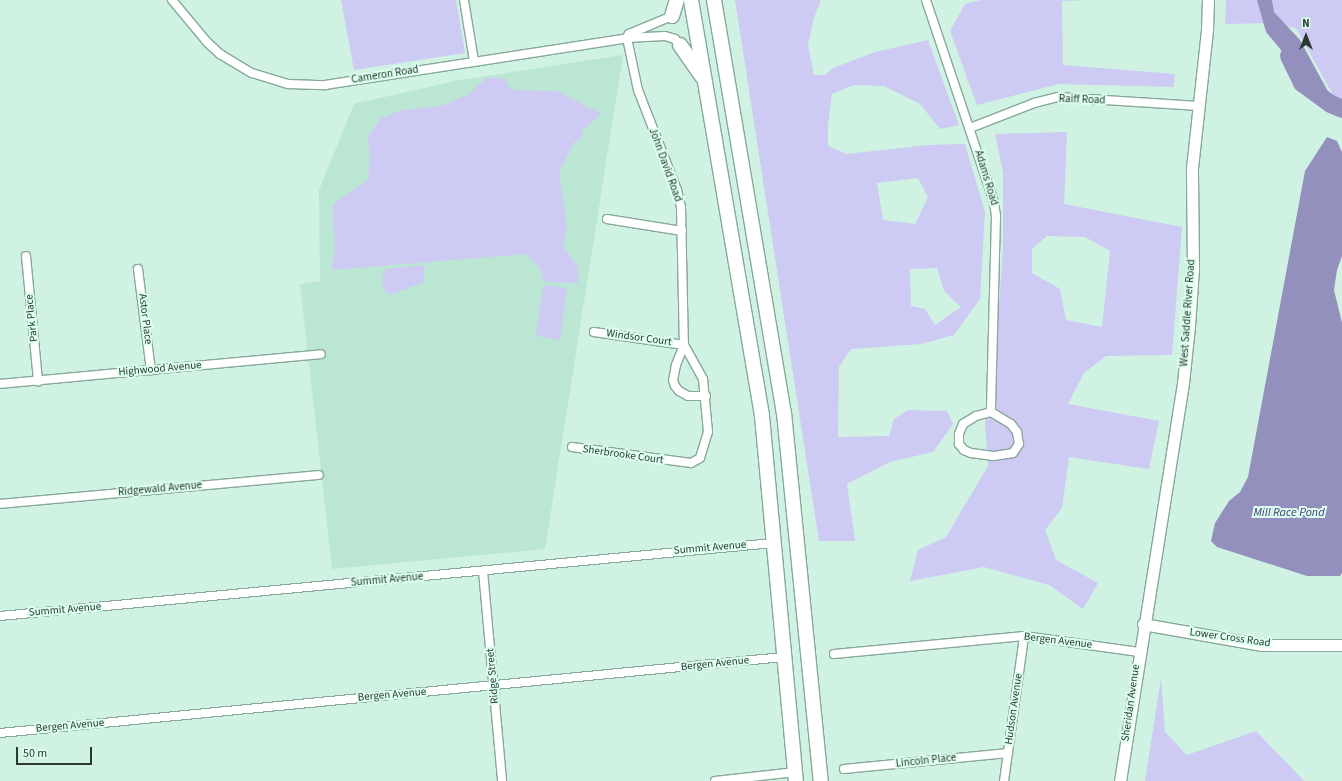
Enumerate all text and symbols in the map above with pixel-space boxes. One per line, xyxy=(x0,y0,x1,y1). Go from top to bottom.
north arrow xyxy=(1286,16,1326,56)
text: N xyxy=(1302,16,1310,31)
street label: Cameron Road xyxy=(350,63,420,87)
street label: Raiff Road xyxy=(1058,93,1106,107)
street label: John David Road xyxy=(646,126,684,204)
street label: Adams Road xyxy=(971,149,1001,207)
street label: West Saddle River Road xyxy=(1178,259,1198,367)
street label: Astor Place xyxy=(135,293,155,345)
street label: Park Place xyxy=(23,294,41,342)
street label: Windsor Court xyxy=(605,327,673,349)
street label: Highwood Avenue xyxy=(118,359,202,379)
street label: Sherbrooke Court xyxy=(582,443,664,467)
street label: Ridgewald Avenue xyxy=(117,479,203,499)
water label: Mill Race Pond xyxy=(1253,506,1325,520)
street label: Summit Avenue xyxy=(673,538,747,558)
street label: Summit Avenue xyxy=(350,570,424,590)
street label: Summit Avenue xyxy=(28,600,102,620)
street label: Lower Cross Road xyxy=(1189,626,1271,650)
street label: Bergen Avenue xyxy=(1023,630,1093,652)
street label: Ridge Street xyxy=(484,648,502,704)
street label: Bergen Avenue xyxy=(680,654,750,674)
street label: Sheridan Avenue xyxy=(1119,664,1143,742)
street label: Hudson Avenue xyxy=(1002,672,1026,746)
street label: Bergen Avenue xyxy=(357,685,427,705)
street label: Bergen Avenue xyxy=(35,716,105,736)
scale bar xyxy=(18,739,94,765)
text: 50 m xyxy=(23,745,47,762)
street label: Lincoln Place xyxy=(895,751,957,771)

